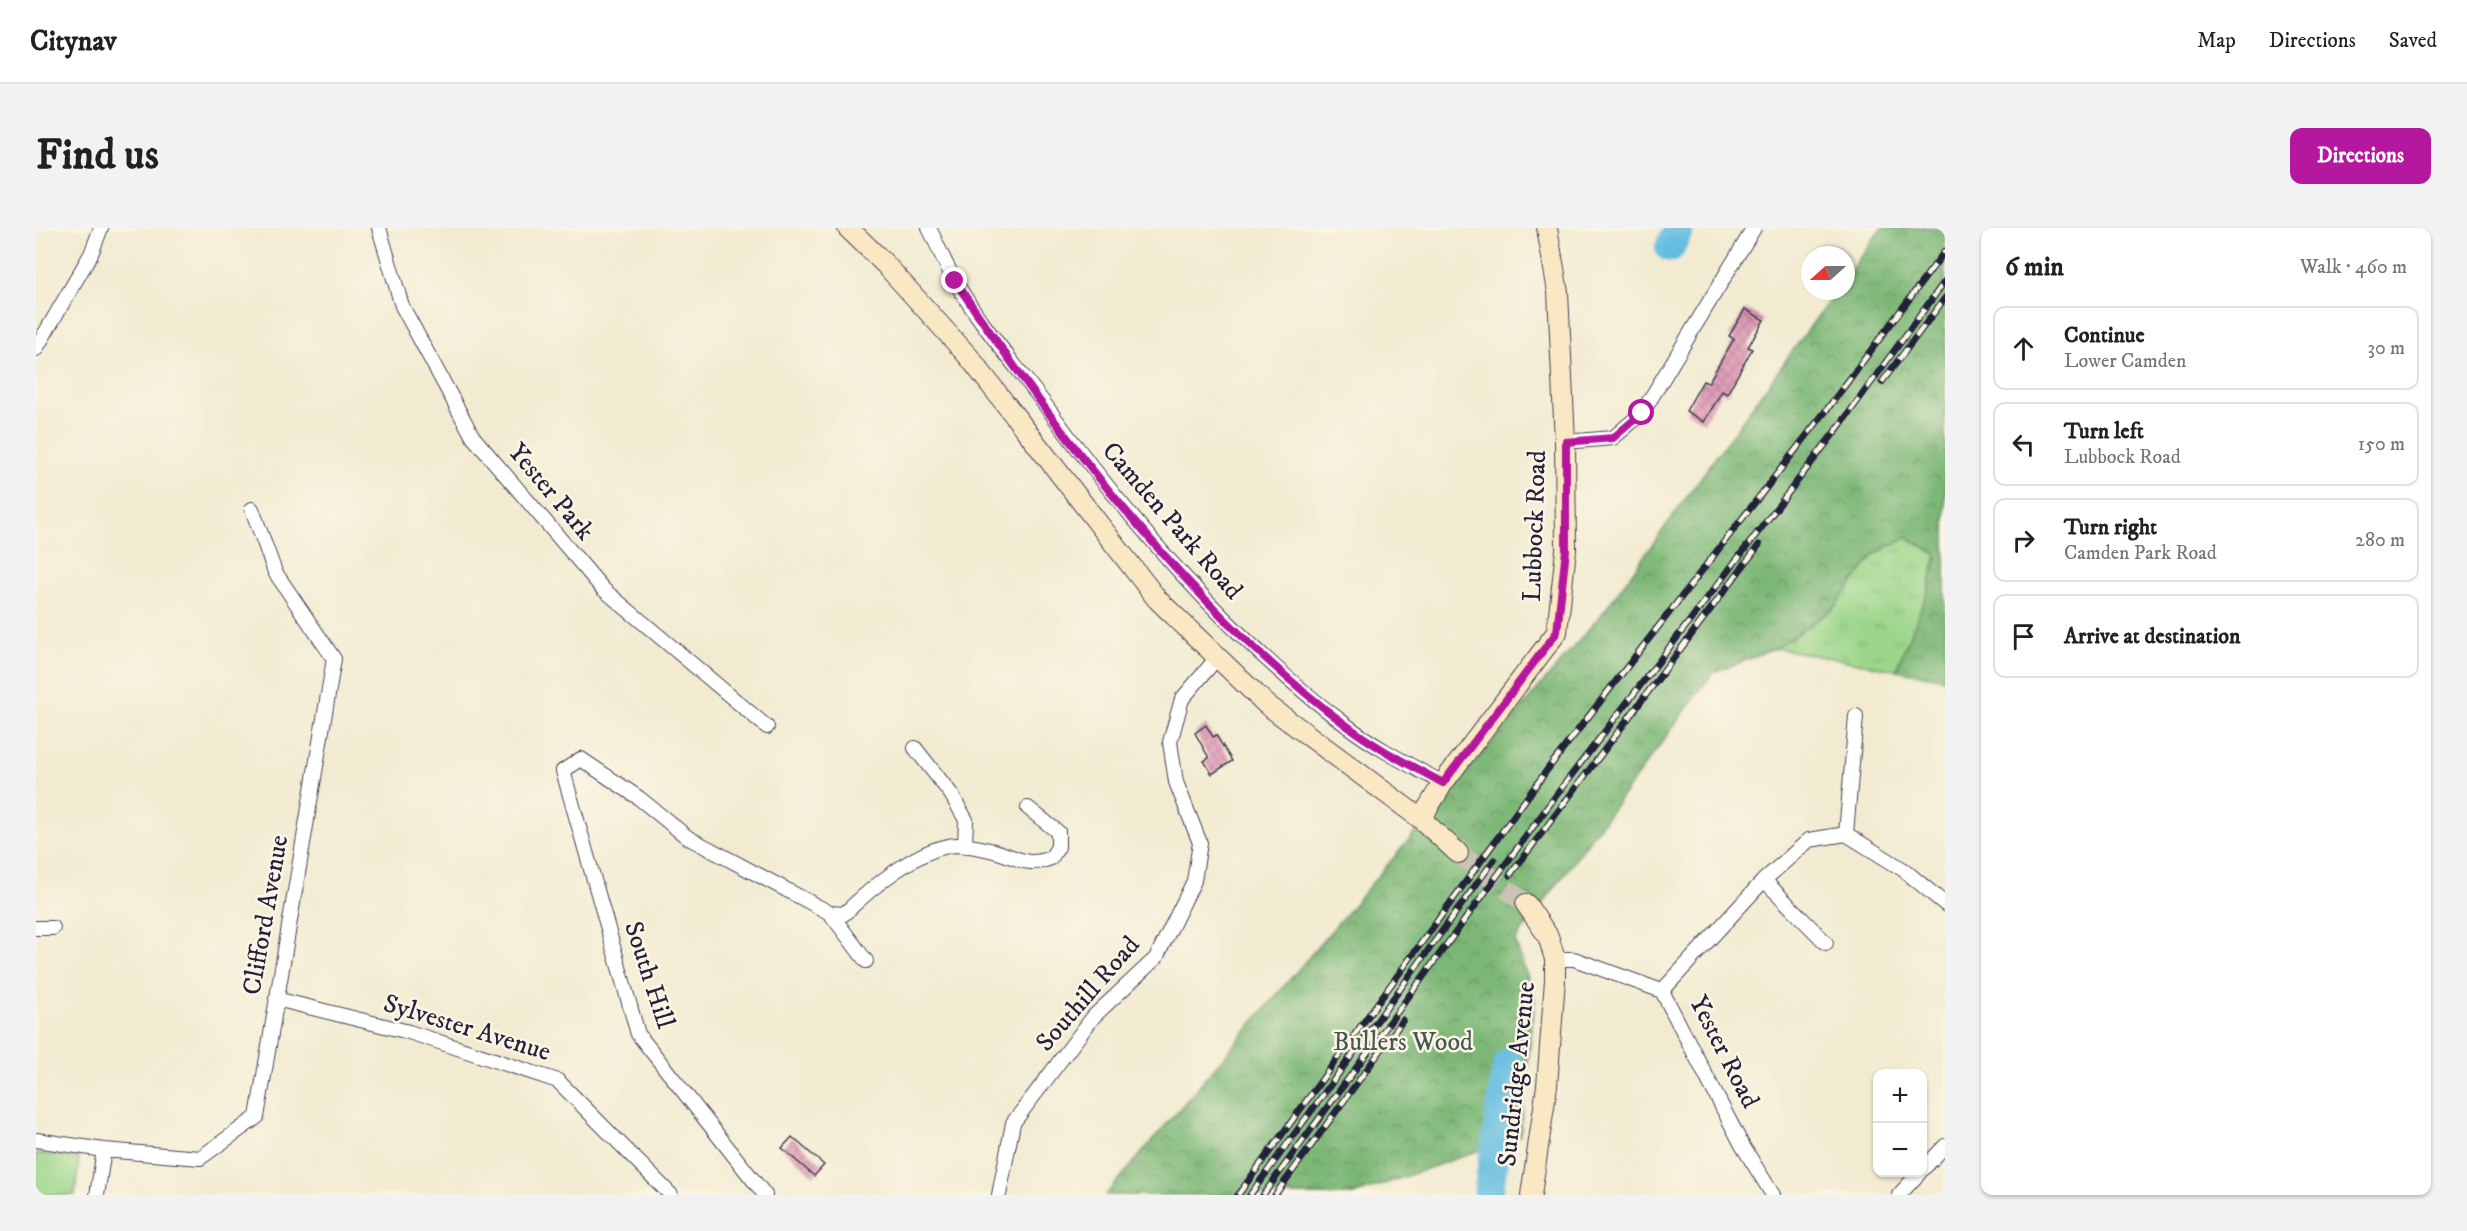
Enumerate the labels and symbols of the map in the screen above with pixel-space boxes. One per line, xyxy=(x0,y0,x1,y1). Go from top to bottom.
north arrow xyxy=(1801,246,1855,300)
route end xyxy=(941,267,967,293)
route start xyxy=(1628,399,1654,425)
street label: Camden Park Road xyxy=(1094,435,1250,607)
street label: Yester Park xyxy=(501,437,601,548)
street label: Lubbock Road xyxy=(1516,450,1554,602)
street label: Clifford Avenue xyxy=(236,832,296,998)
street label: South Hill xyxy=(616,917,682,1033)
street label: Southill Road xyxy=(1029,929,1147,1059)
street label: Sundridge Avenue xyxy=(1491,980,1543,1168)
street label: Sylvester Avenue xyxy=(379,987,555,1069)
street label: Yester Road xyxy=(1682,990,1766,1114)
park label: Bullers Wood xyxy=(1333,1026,1473,1059)

